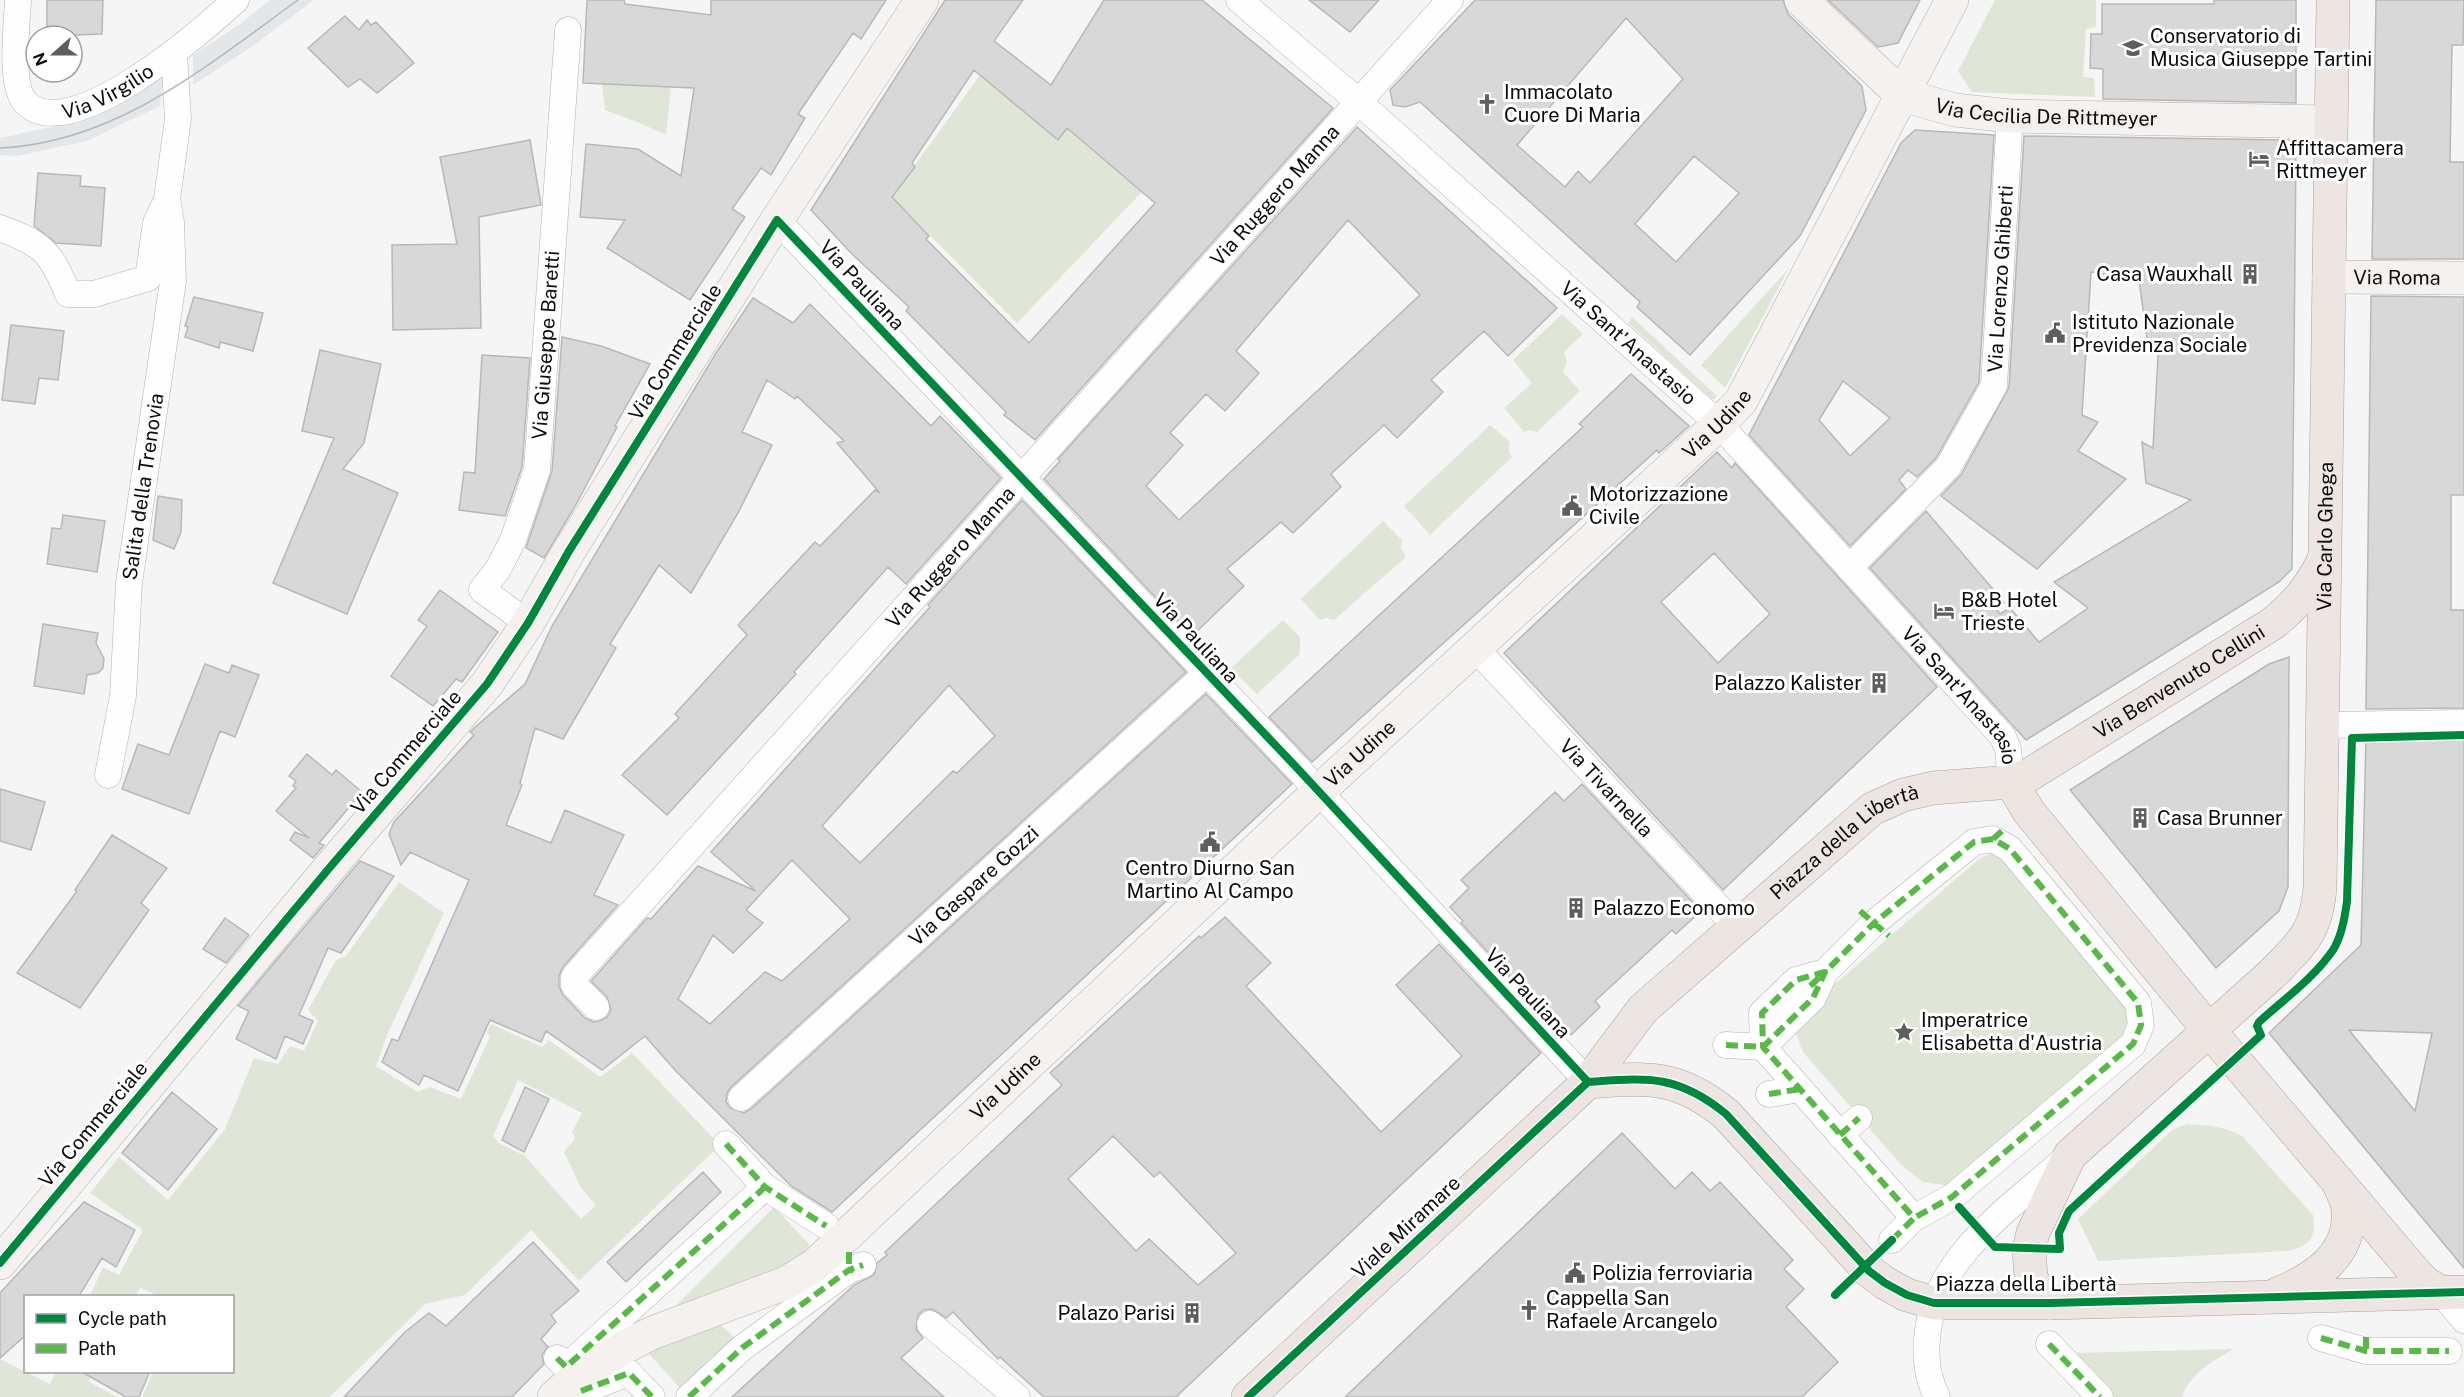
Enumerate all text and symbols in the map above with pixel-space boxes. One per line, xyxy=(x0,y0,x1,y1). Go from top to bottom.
north arrow xyxy=(24,24,84,84)
place label: Conservatorio di Musica Giuseppe Tartini xyxy=(2150,24,2372,71)
school or university icon: Conservatorio di Musica Giuseppe Tartini xyxy=(2121,36,2145,60)
text: N xyxy=(29,50,52,68)
street label: Via Virgilio xyxy=(60,59,158,124)
place label: Immacolato Cuore Di Maria xyxy=(1504,80,1641,127)
church icon: Immacolato Cuore Di Maria xyxy=(1475,92,1499,116)
street label: Via Cecilia De Rittmeyer xyxy=(1932,93,2158,131)
street label: Via Ruggero Manna xyxy=(1205,120,1344,271)
place label: Affittacamera Rittmeyer xyxy=(2276,136,2404,183)
hotel icon: Affittacamera Rittmeyer xyxy=(2247,147,2271,171)
street label: Via Lorenzo Ghiberti xyxy=(1983,184,2018,373)
street label: Via Pauliana xyxy=(814,235,910,335)
street label: Via Giuseppe Baretti xyxy=(527,250,564,440)
place label: Casa Wauxhall xyxy=(2096,262,2233,286)
building icon: Casa Wauxhall xyxy=(2238,262,2262,286)
street label: Via Roma xyxy=(2353,265,2441,290)
street label: Via Sant'Anastasio xyxy=(1556,276,1701,410)
street label: Via Commerciale xyxy=(623,279,727,425)
place label: Istituto Nazionale Previdenza Sociale xyxy=(2072,310,2247,357)
public building icon: Istituto Nazionale Previdenza Sociale xyxy=(2043,321,2067,345)
street label: Via Udine xyxy=(1677,386,1757,464)
street label: Salita della Trenovia xyxy=(118,392,169,582)
street label: Via Carlo Ghega xyxy=(2312,462,2338,611)
street label: Via Ruggero Manna xyxy=(881,482,1020,633)
place label: Motorizzazione Civile xyxy=(1589,482,1728,529)
public building icon: Motorizzazione Civile xyxy=(1560,494,1584,518)
street label: Via Pauliana xyxy=(1148,588,1244,688)
place label: B&B Hotel Trieste xyxy=(1961,588,2058,635)
hotel icon: B&B Hotel Trieste xyxy=(1932,599,1956,623)
street label: Via Benvenuto Cellini xyxy=(2089,620,2269,744)
street label: Via Sant'Anastasio xyxy=(1897,622,2021,766)
place label: Palazzo Kalister xyxy=(1714,671,1862,695)
building icon: Palazzo Kalister xyxy=(1867,671,1891,695)
street label: Via Commerciale xyxy=(346,685,466,819)
street label: Via Udine xyxy=(1319,715,1401,792)
street label: Via Tivarnella xyxy=(1555,734,1658,842)
street label: Piazza della Libertà xyxy=(1765,780,1921,905)
building icon: Casa Brunner xyxy=(2128,806,2152,830)
place label: Casa Brunner xyxy=(2157,806,2283,830)
street label: Via Gaspare Gozzi xyxy=(904,821,1043,951)
public building icon: Centro Diurno San Martino Al Campo xyxy=(1198,830,1222,854)
place label: Centro Diurno San Martino Al Campo xyxy=(1125,856,1295,903)
building icon: Palazzo Economo xyxy=(1564,896,1588,920)
place label: Palazzo Economo xyxy=(1593,896,1755,920)
street label: Via Pauliana xyxy=(1480,943,1576,1043)
place label: Imperatrice Elisabetta d'Austria xyxy=(1921,1008,2102,1055)
place icon: Imperatrice Elisabetta d'Austria xyxy=(1892,1020,1916,1044)
street label: Via Udine xyxy=(965,1047,1046,1125)
street label: Via Commerciale xyxy=(33,1056,153,1192)
street label: Viale Miramare xyxy=(1347,1171,1465,1283)
public building icon: Polizia ferroviaria xyxy=(1563,1261,1587,1285)
place label: Polizia ferroviaria xyxy=(1592,1261,1753,1285)
street label: Piazza della Libertà xyxy=(1936,1272,2116,1296)
place label: Cappella San Rafaele Arcangelo xyxy=(1546,1286,1718,1333)
legend xyxy=(24,1295,234,1373)
church icon: Cappella San Rafaele Arcangelo xyxy=(1517,1298,1541,1322)
place label: Palazo Parisi xyxy=(1057,1301,1175,1325)
building icon: Palazo Parisi xyxy=(1180,1301,1204,1325)
text: Cycle path xyxy=(78,1308,167,1329)
text: Path xyxy=(78,1338,116,1359)

